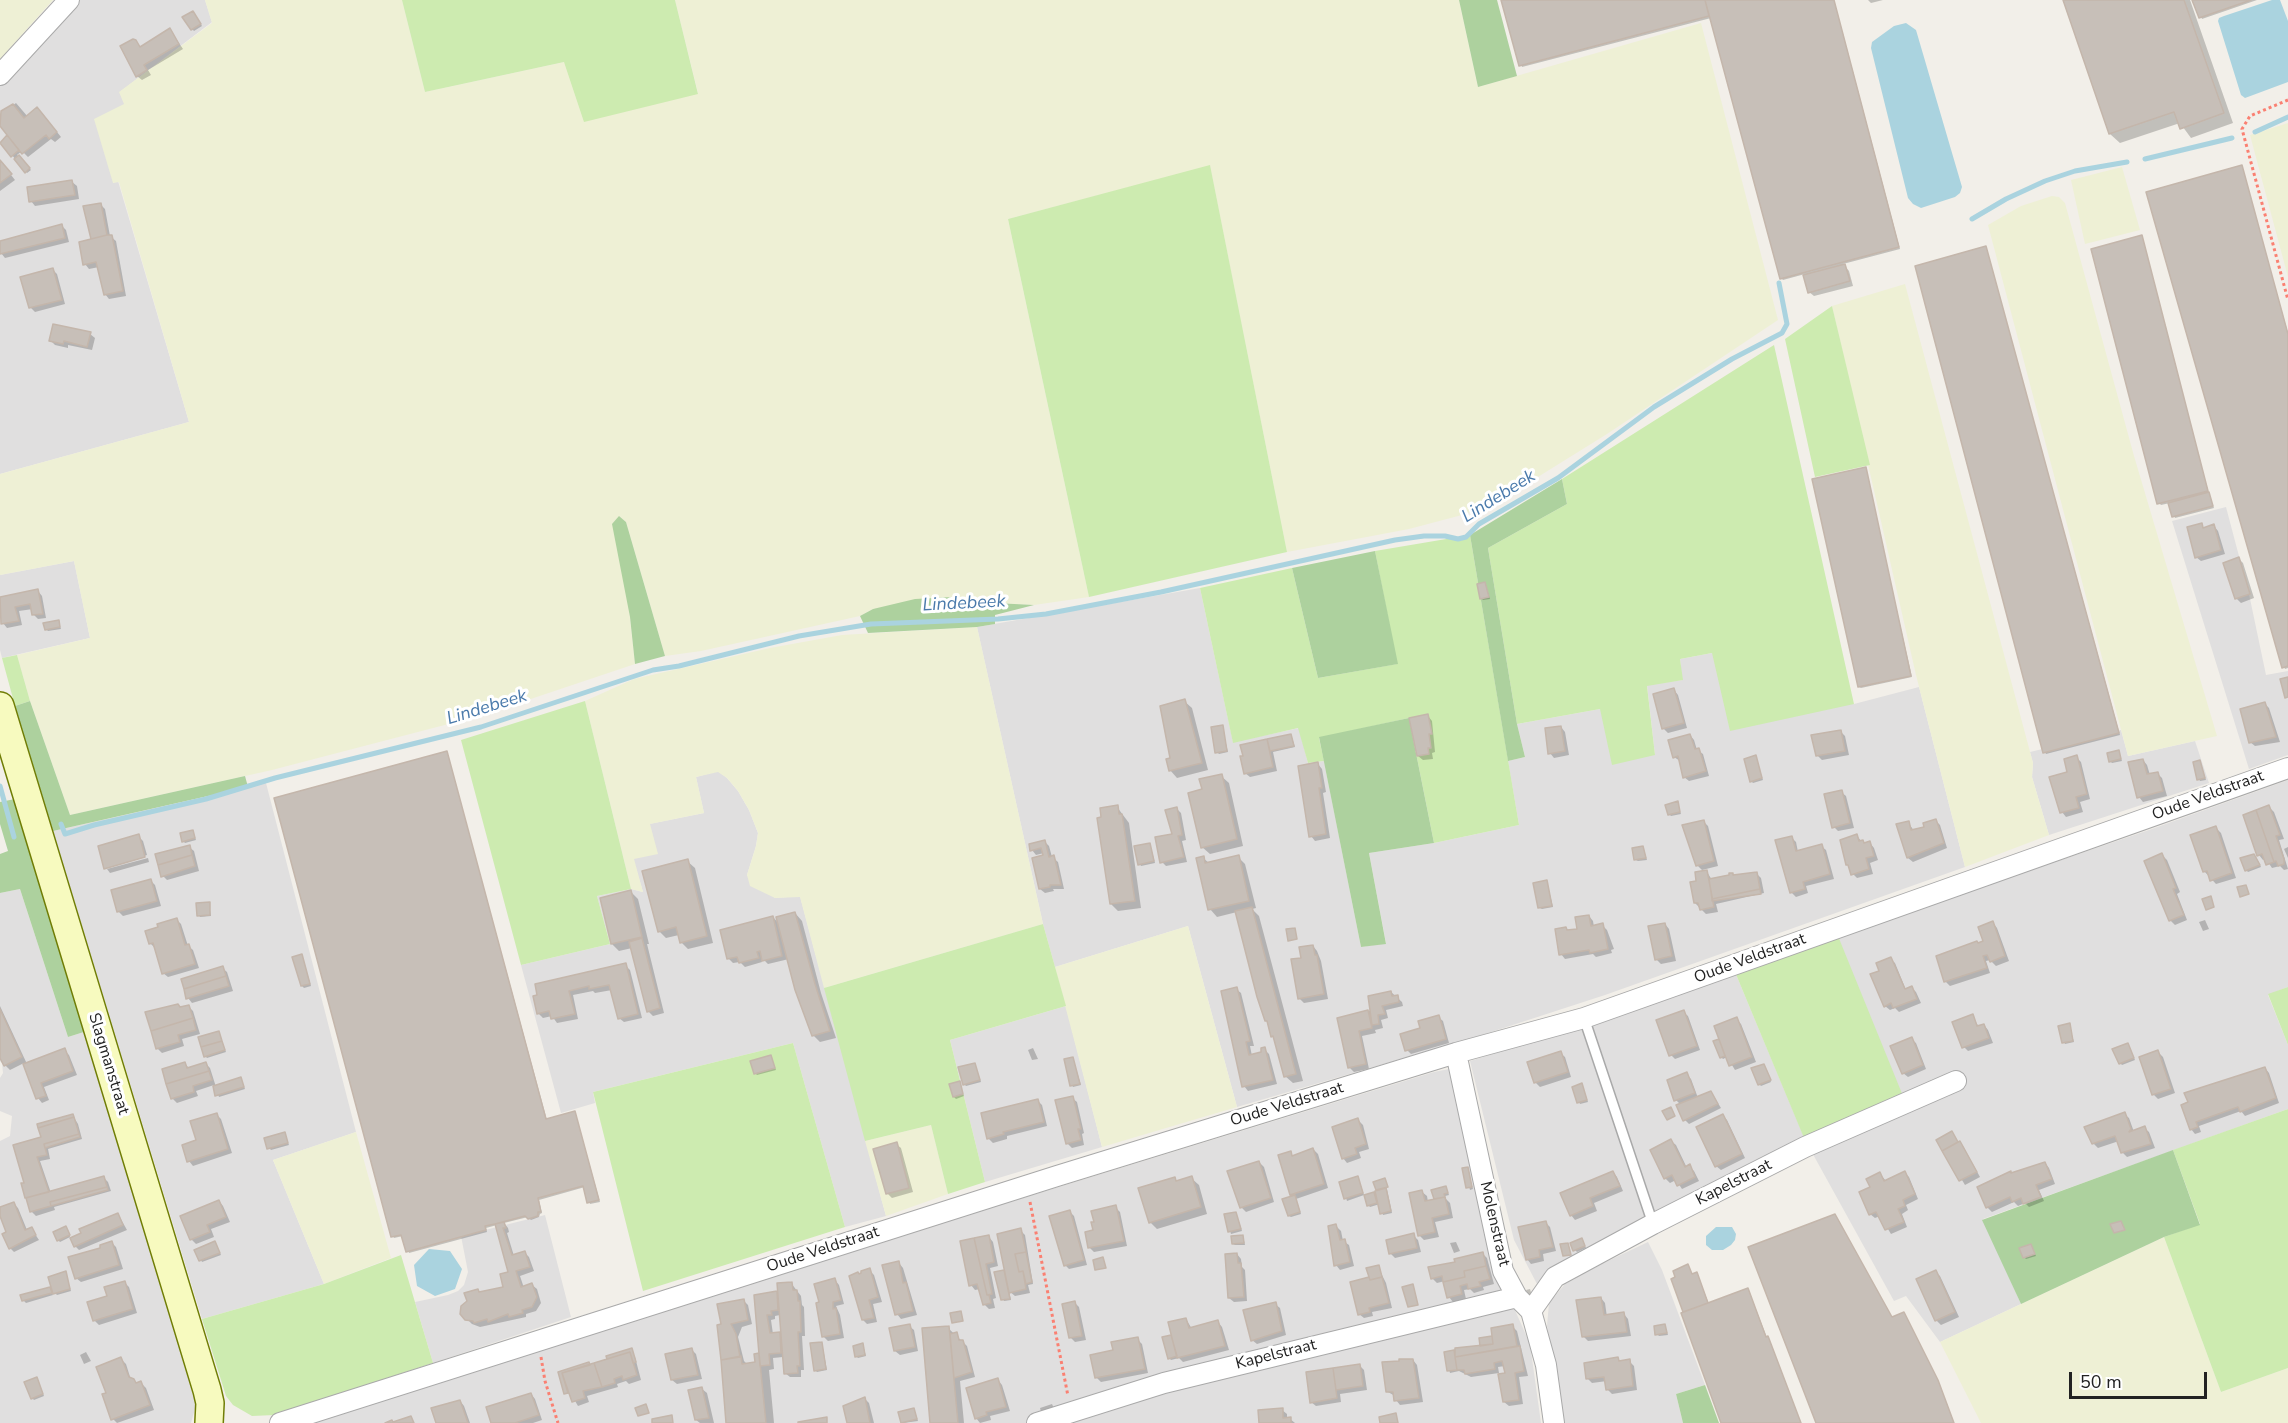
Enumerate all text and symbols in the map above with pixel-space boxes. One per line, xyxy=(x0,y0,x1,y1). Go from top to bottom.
water label: Lindebeek xyxy=(1458,466,1540,528)
water label: Lindebeek xyxy=(922,591,1006,617)
water label: Lindebeek xyxy=(444,686,530,730)
street label: Oude Veldstraat xyxy=(2150,767,2266,825)
street label: Oude Veldstraat xyxy=(1692,930,1808,988)
street label: Slagmanstraat xyxy=(83,1011,133,1117)
street label: Oude Veldstraat xyxy=(1228,1079,1346,1131)
street label: Kapelstraat xyxy=(1693,1156,1775,1210)
street label: Molenstraat xyxy=(1475,1180,1513,1268)
street label: Oude Veldstraat xyxy=(764,1223,882,1277)
street label: Kapelstraat xyxy=(1234,1336,1318,1374)
scale bar xyxy=(2072,1360,2210,1398)
text: 50 m xyxy=(2080,1370,2122,1394)

